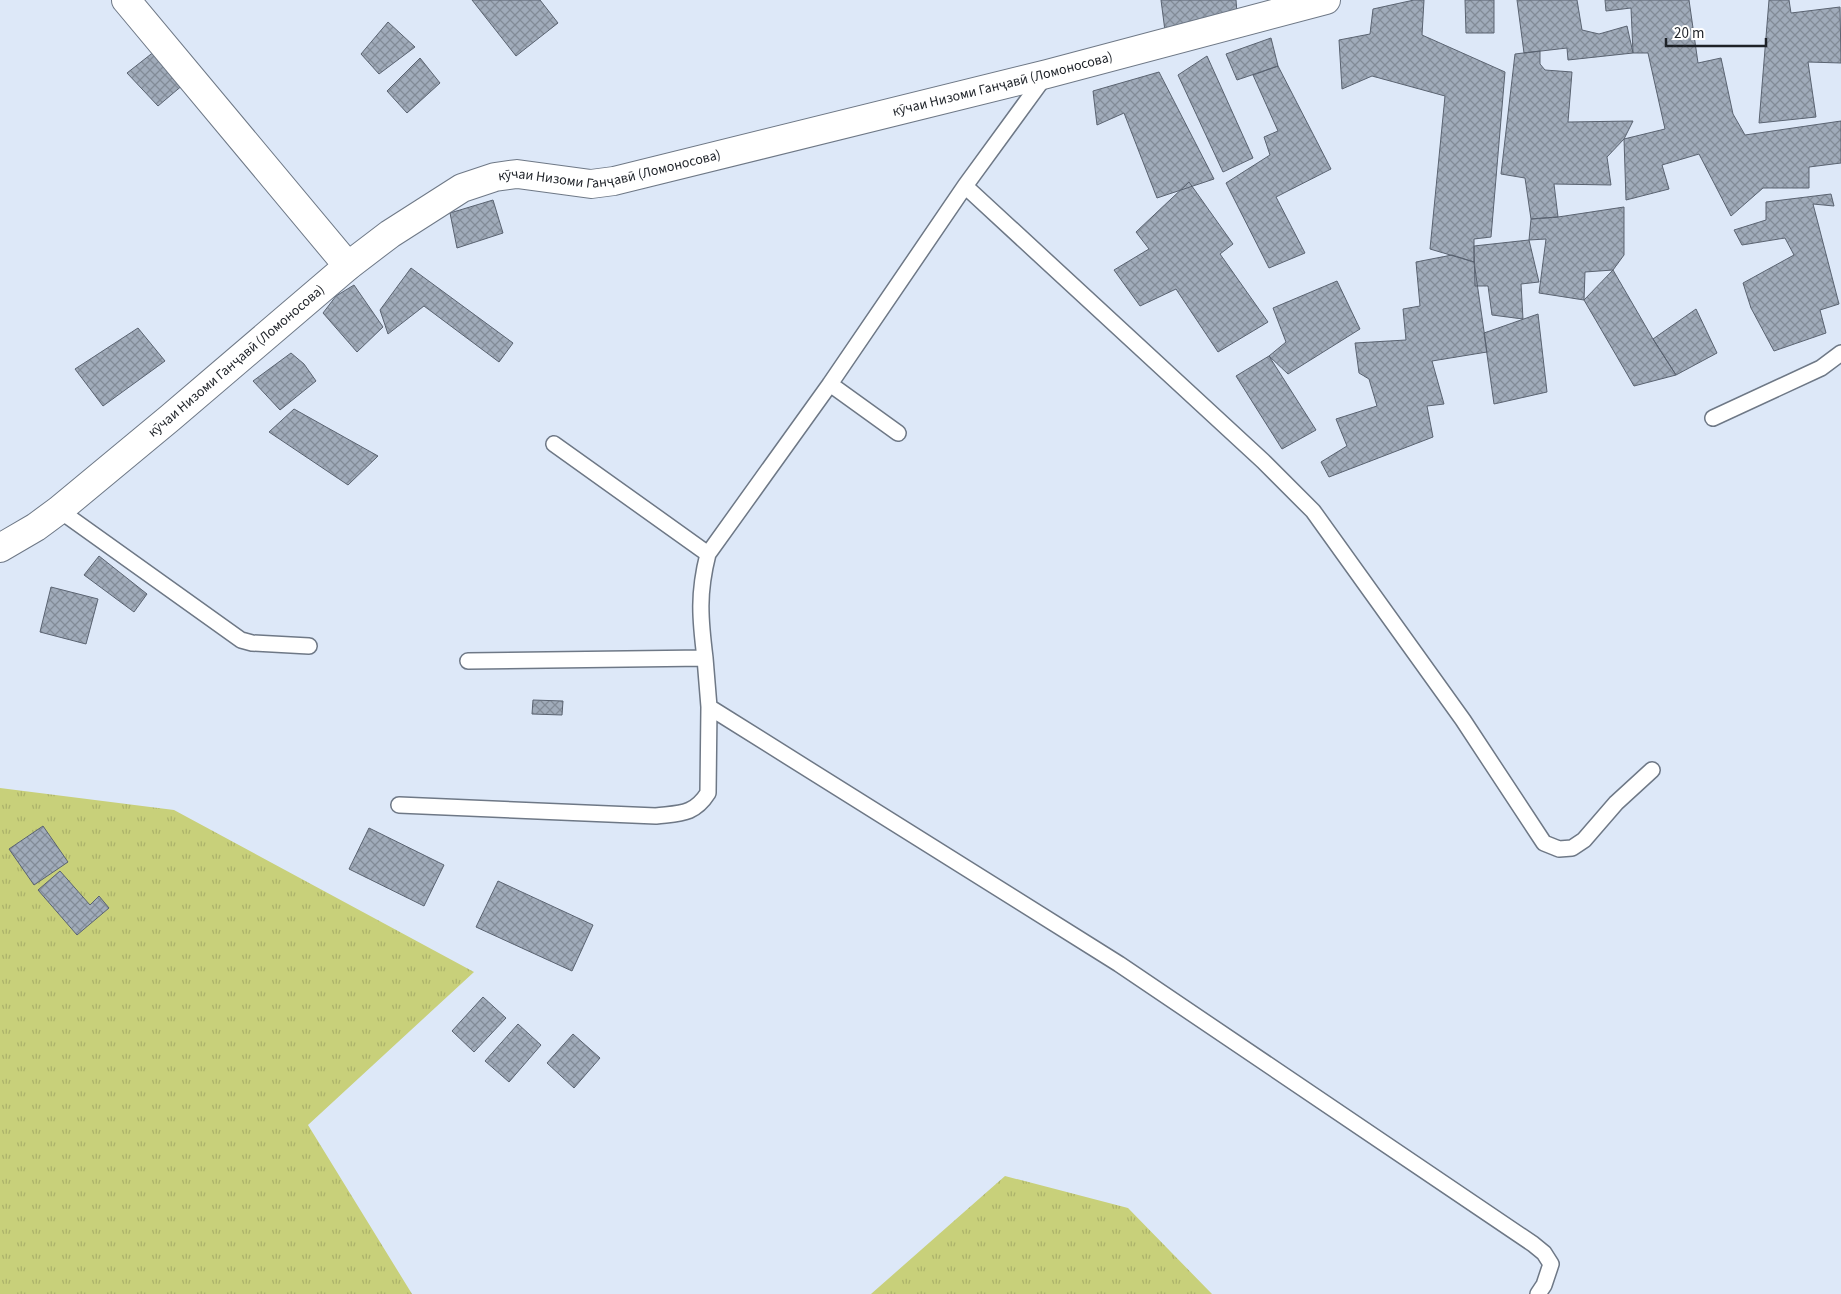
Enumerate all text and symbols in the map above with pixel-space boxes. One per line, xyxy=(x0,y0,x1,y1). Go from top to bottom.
scale bar xyxy=(1666,15,1766,47)
text: 20 m xyxy=(1674,23,1704,44)
street label: кӯчаи Низоми Ганҷавӣ (Ломоносова) xyxy=(890,47,1115,122)
street label: кӯчаи Низоми Ганҷавӣ (Ломоносова) xyxy=(497,145,723,194)
street label: кӯчаи Низоми Ганҷавӣ (Ломоносова) xyxy=(144,280,329,442)

